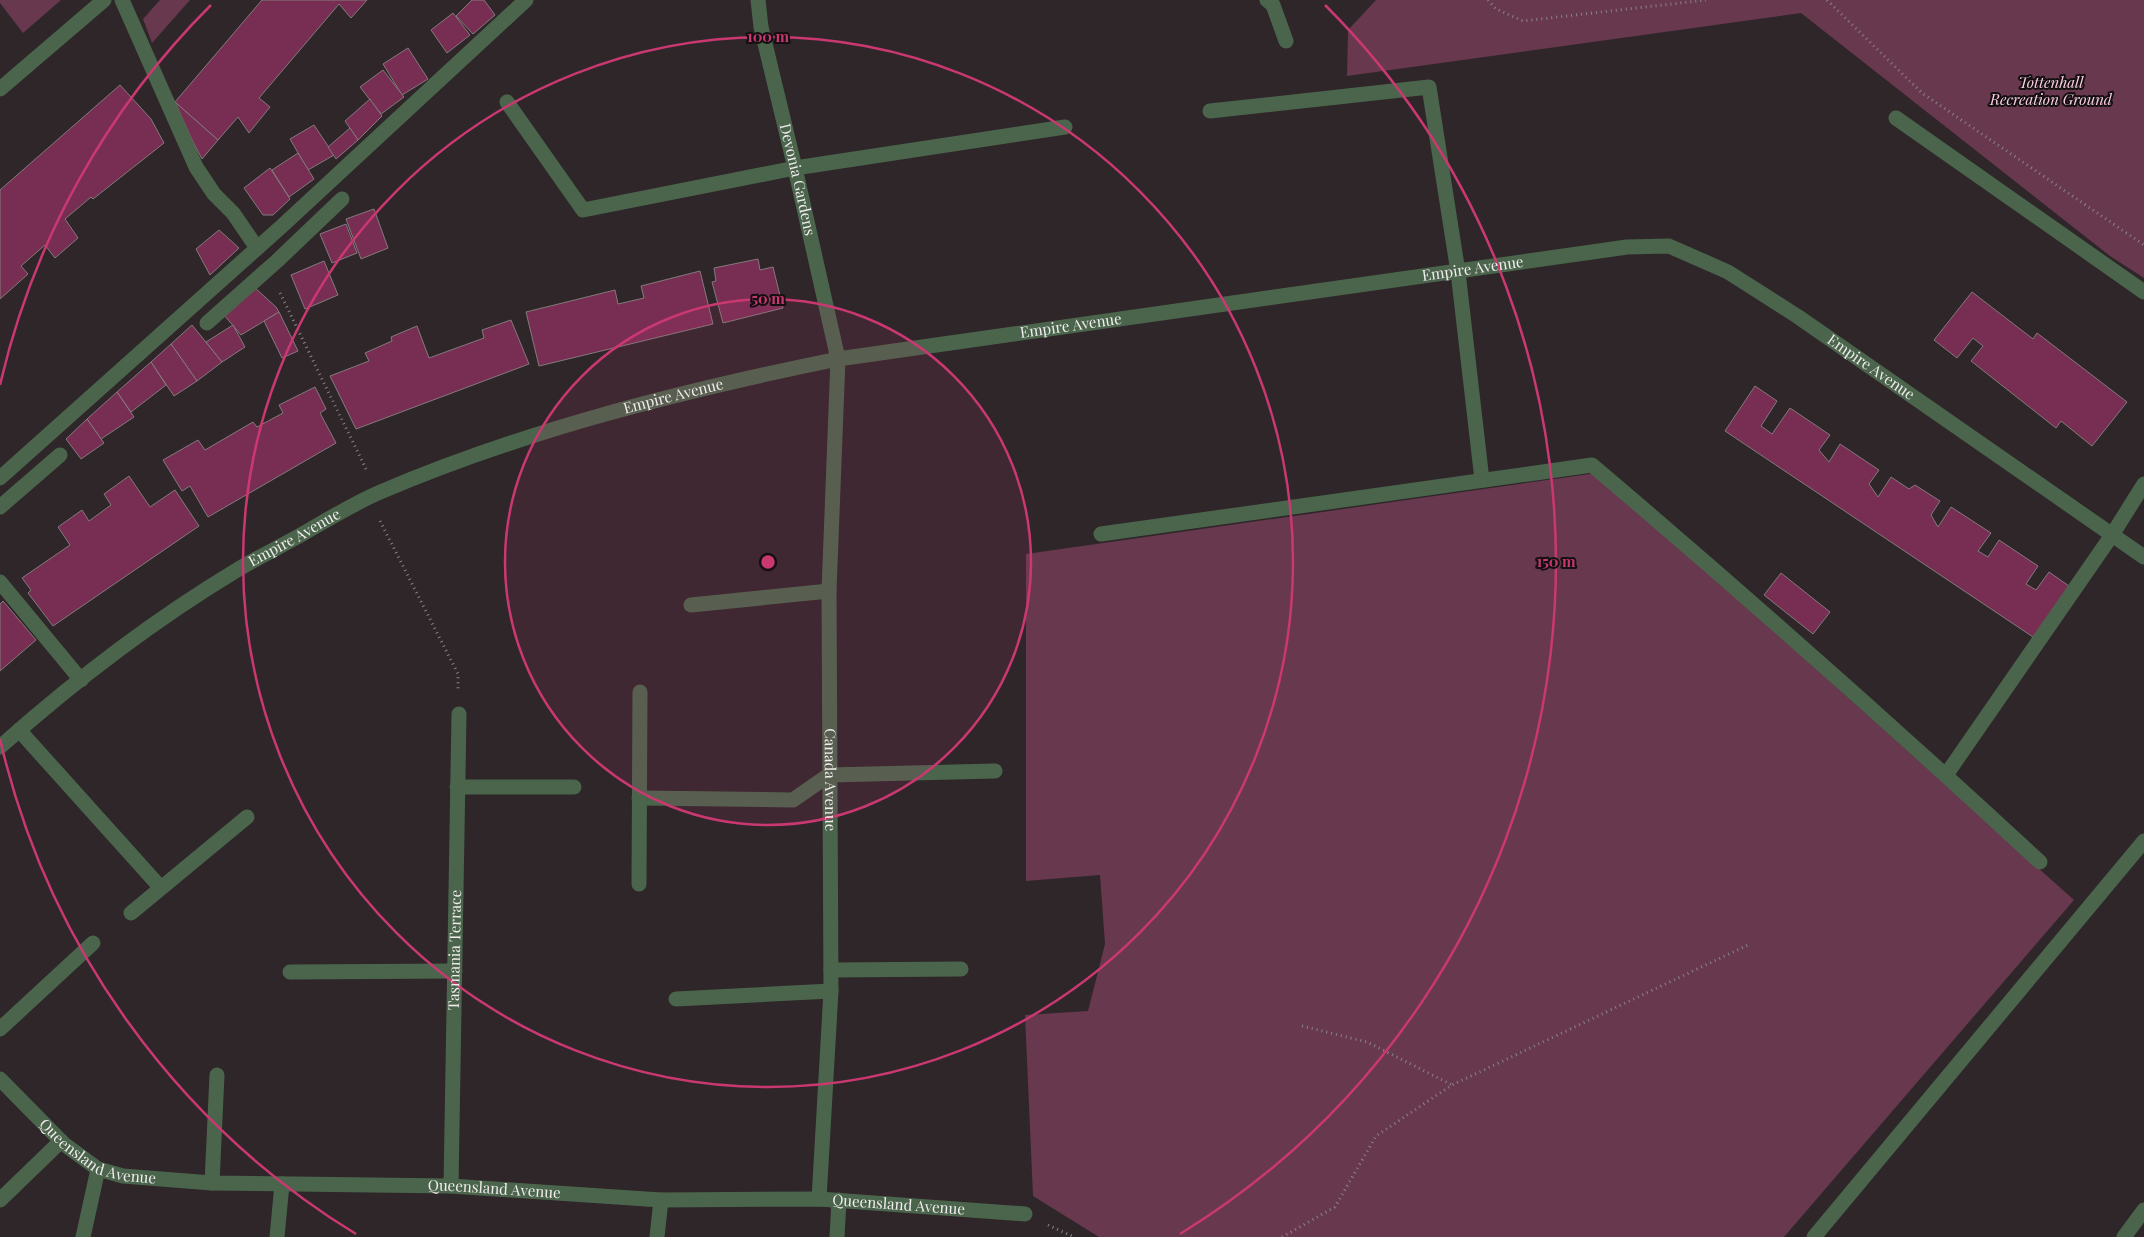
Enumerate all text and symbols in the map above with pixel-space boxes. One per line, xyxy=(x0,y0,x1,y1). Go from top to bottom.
text: 100 m xyxy=(747,26,790,46)
park label: Tottenhall Recreation Ground xyxy=(1989,72,2113,109)
street label: Devonia Gardens xyxy=(776,121,821,237)
street label: Empire Avenue xyxy=(1421,251,1525,285)
text: 50 m xyxy=(751,288,785,308)
street label: Empire Avenue xyxy=(1019,308,1123,342)
street label: Empire Avenue xyxy=(1824,329,1919,404)
street label: Empire Avenue xyxy=(621,373,725,418)
street label: Empire Avenue xyxy=(244,503,343,571)
text: 150 m xyxy=(1536,551,1576,571)
centre of rings xyxy=(759,553,777,571)
street label: Canada Avenue xyxy=(821,728,841,831)
street label: Tasmania Terrace xyxy=(443,890,465,1010)
street label: Queensland Avenue xyxy=(35,1114,157,1188)
street label: Queensland Avenue xyxy=(428,1175,561,1202)
street label: Queensland Avenue xyxy=(832,1189,966,1219)

